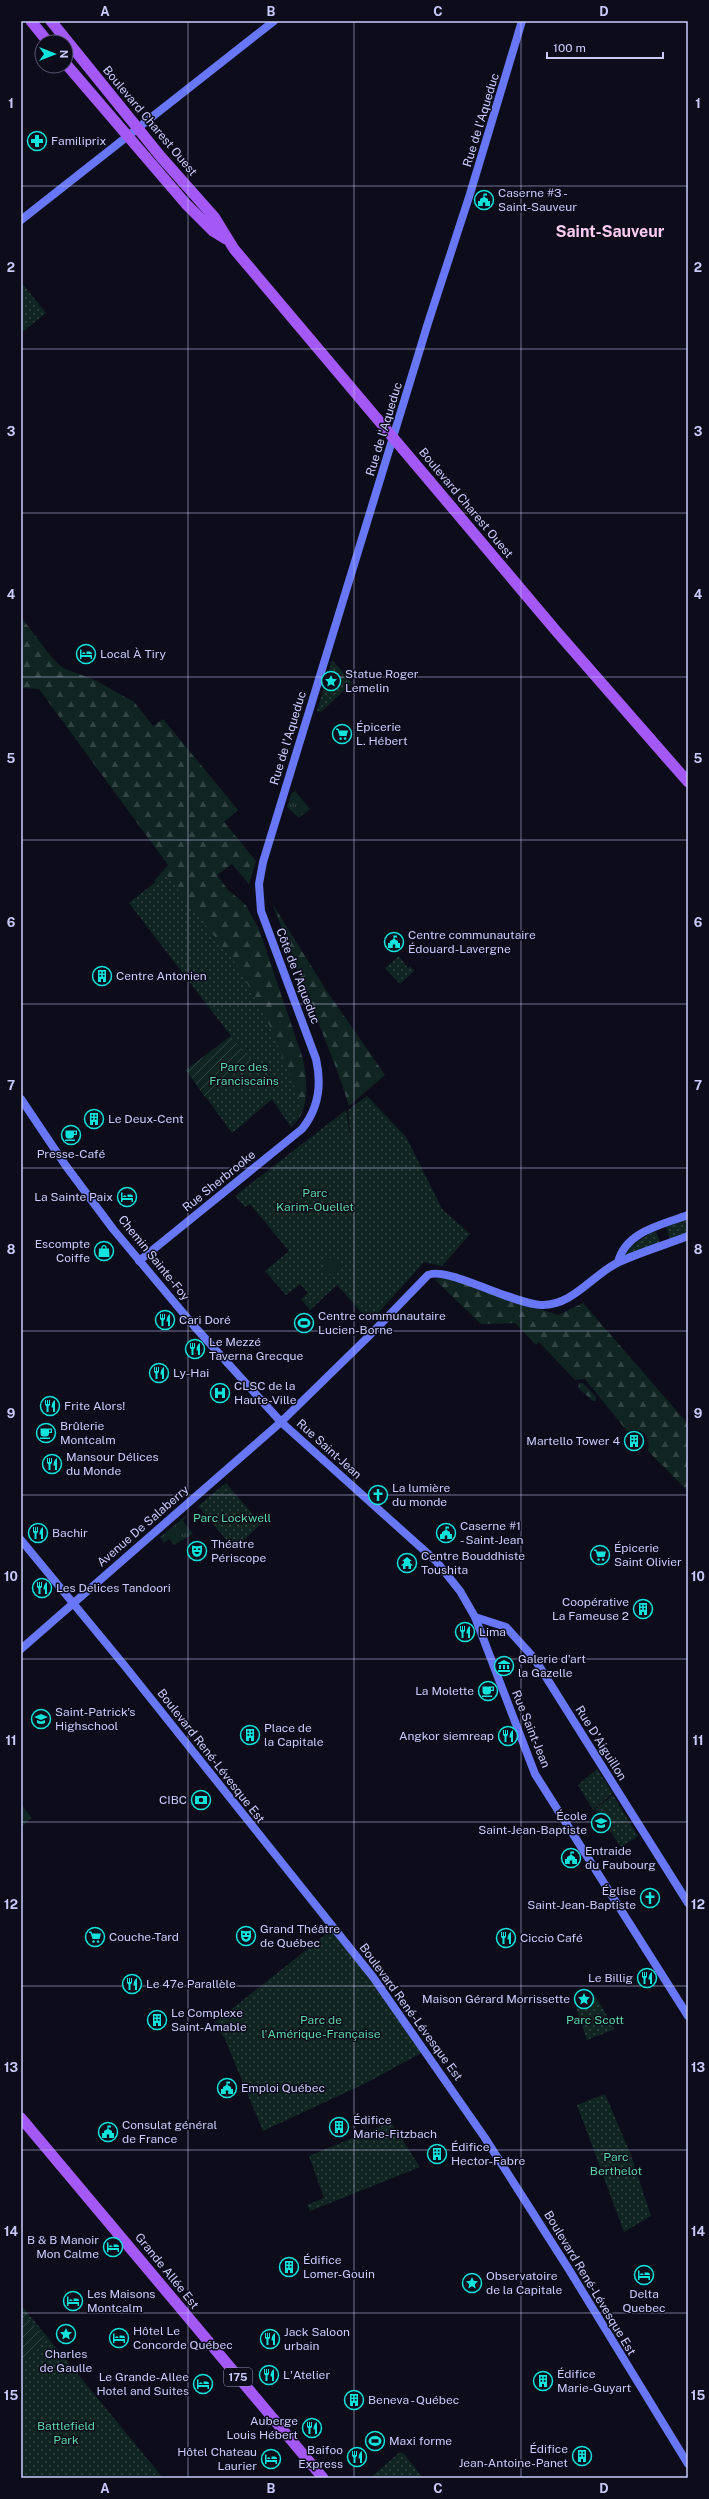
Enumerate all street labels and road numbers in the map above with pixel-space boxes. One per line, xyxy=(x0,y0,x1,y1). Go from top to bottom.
street label: Boulevard Charest Ouest xyxy=(100,63,200,179)
street label: Rue de l'Aqueduc xyxy=(460,71,502,169)
street label: Rue de l'Aqueduc xyxy=(363,380,405,478)
street label: Boulevard Charest Ouest xyxy=(416,445,516,561)
street label: Rue de l'Aqueduc xyxy=(267,689,309,787)
street label: Côte de l'Aqueduc xyxy=(273,926,323,1026)
street label: Rue Sherbrooke xyxy=(180,1147,258,1215)
street label: Chemin Sainte-Foy xyxy=(115,1213,193,1304)
street label: Rue Saint-Jean xyxy=(294,1416,364,1482)
street label: Avenue De Salaberry xyxy=(94,1482,192,1570)
street label: Boulevard René-Lévesque Est xyxy=(154,1686,268,1826)
street label: Rue Saint-Jean xyxy=(509,1688,553,1770)
street label: Rue D'Aiguillon xyxy=(572,1703,630,1783)
street label: Boulevard René-Lévesque Est xyxy=(357,1941,466,2084)
street label: Boulevard René-Lévesque Est xyxy=(541,2208,639,2358)
street label: Grande Allée Est xyxy=(132,2230,202,2312)
road number: 175 xyxy=(224,2368,252,2386)

